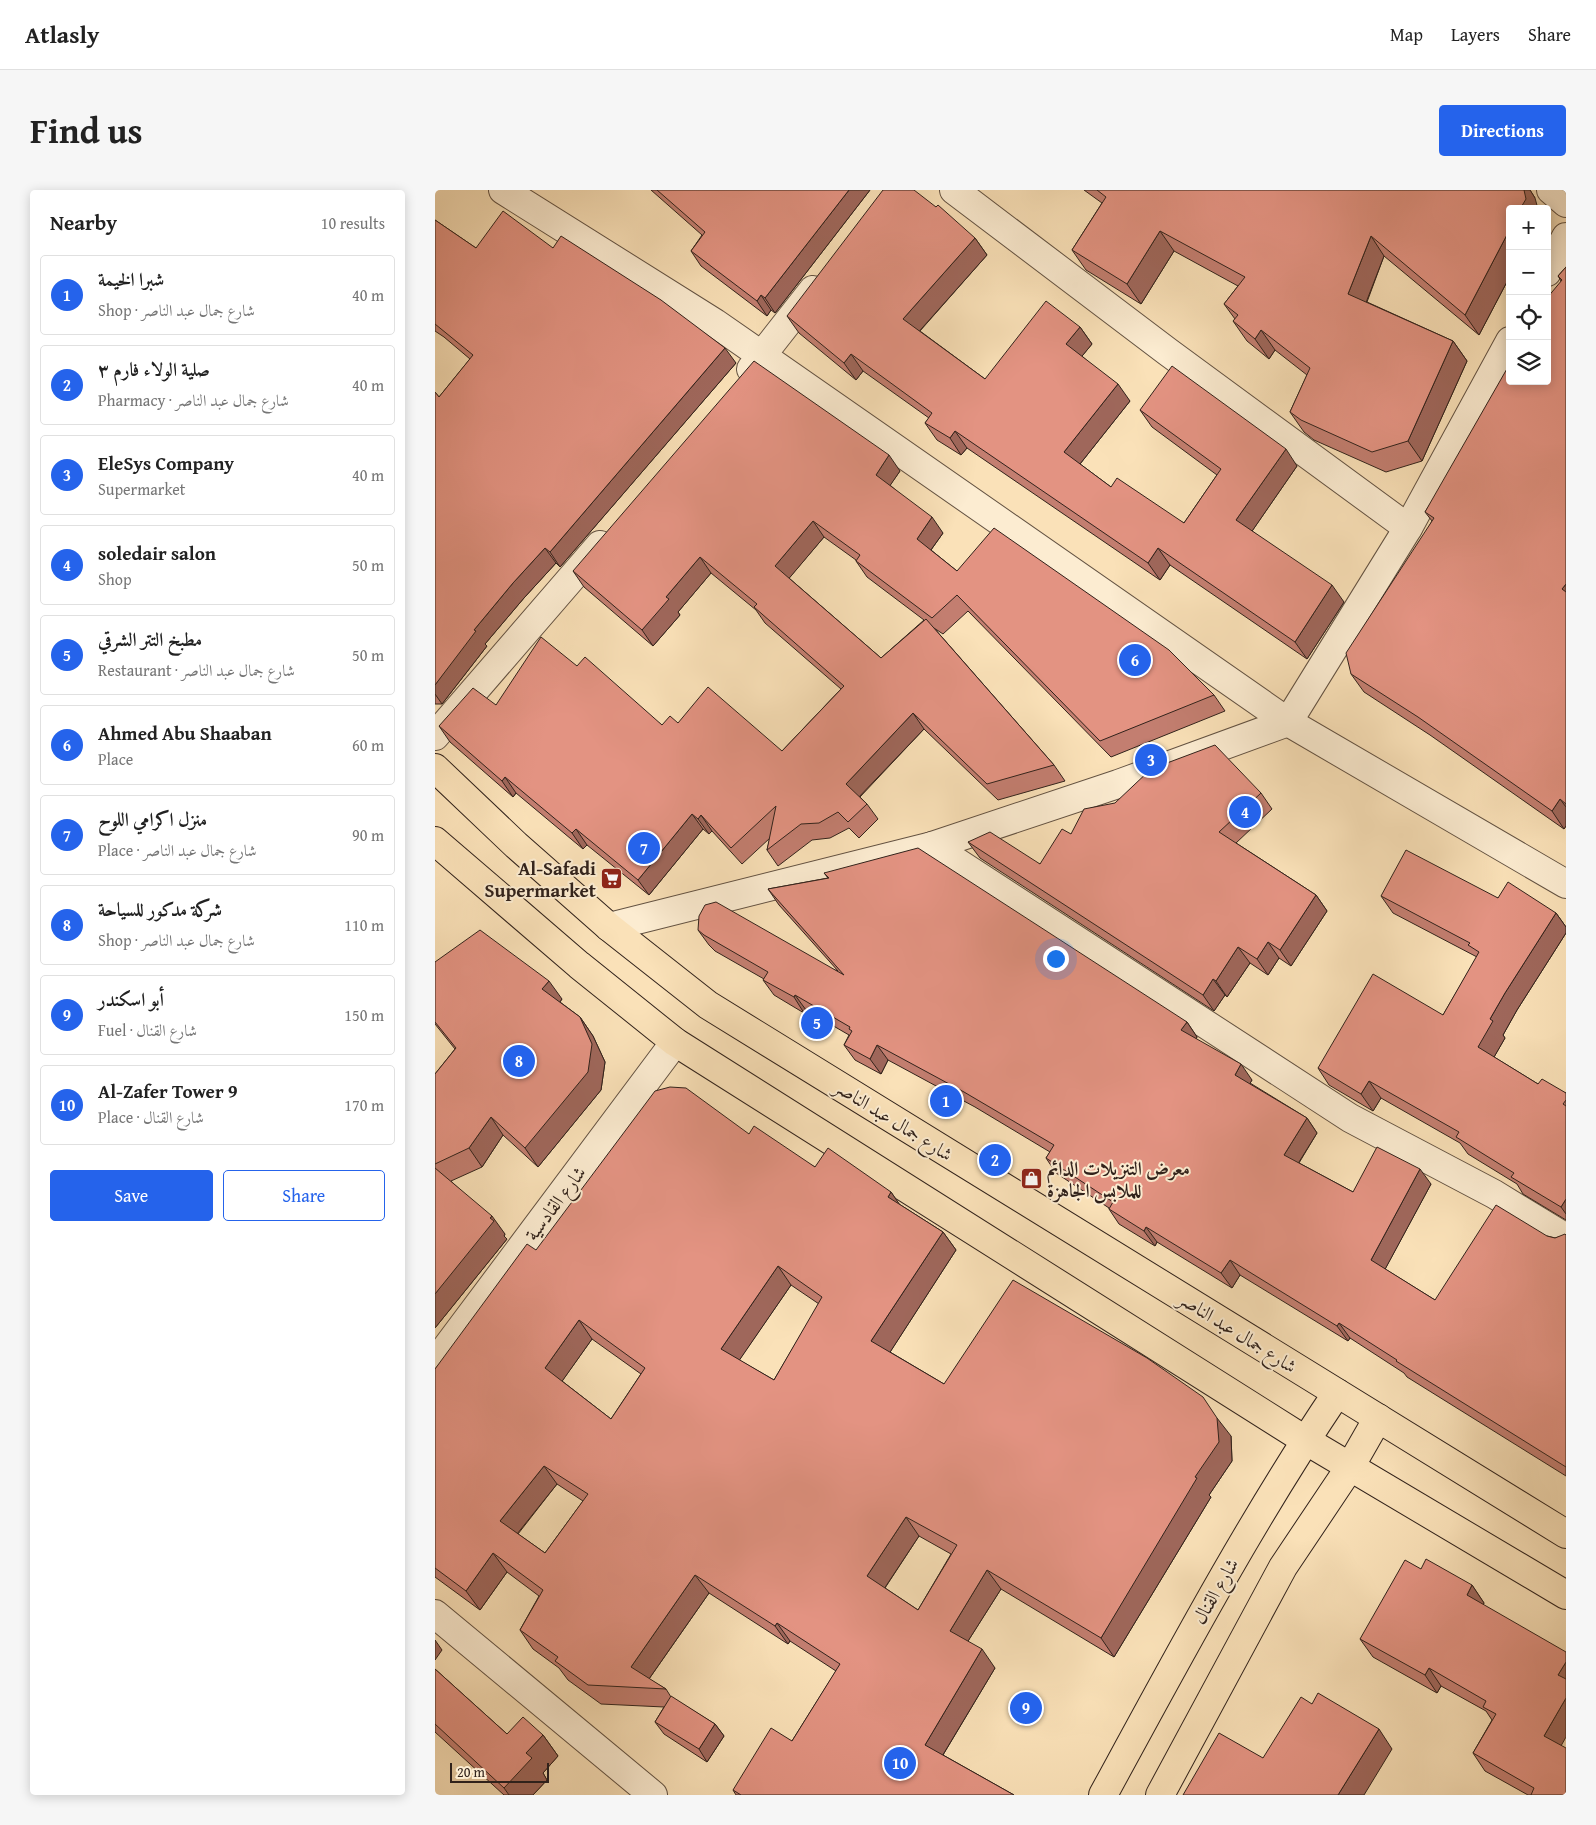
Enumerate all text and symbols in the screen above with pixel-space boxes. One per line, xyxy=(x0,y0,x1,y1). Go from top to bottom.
text: Atlasly xyxy=(25,17,99,52)
text: Map xyxy=(1390,21,1423,48)
text: Layers xyxy=(1451,21,1500,48)
text: Share xyxy=(1528,21,1571,48)
text: Find us xyxy=(30,105,143,156)
button: Directions xyxy=(1439,105,1566,156)
map controls xyxy=(1506,205,1551,385)
button: + xyxy=(1506,205,1551,250)
text: Nearby xyxy=(50,207,117,238)
text: 10 results xyxy=(321,211,385,235)
button: − xyxy=(1506,250,1551,295)
text: شبرا الخيمة xyxy=(98,265,164,293)
text: 1 xyxy=(63,283,71,307)
text: 40 m xyxy=(352,283,384,307)
button: locate xyxy=(1506,295,1551,340)
text: Shop · شارع جمال عبد الناصر xyxy=(98,298,255,322)
button: layers xyxy=(1506,340,1551,385)
text: صلية الولاء فارم ٣ xyxy=(98,355,210,383)
text: 2 xyxy=(63,373,71,397)
text: 40 m xyxy=(352,373,384,397)
text: Pharmacy · شارع جمال عبد الناصر xyxy=(98,388,289,412)
text: EleSys Company xyxy=(98,449,234,477)
text: 3 xyxy=(63,463,71,487)
text: 40 m xyxy=(352,463,384,487)
text: Supermarket xyxy=(98,477,185,501)
text: soledair salon xyxy=(98,539,216,567)
text: 4 xyxy=(63,553,71,577)
text: 50 m xyxy=(352,553,384,577)
text: Shop xyxy=(98,567,132,591)
text: مطبخ التتر الشرقي xyxy=(98,625,202,653)
pin: 6 xyxy=(1119,641,1151,679)
text: 5 xyxy=(63,643,71,667)
text: 50 m xyxy=(352,643,384,667)
text: Restaurant · شارع جمال عبد الناصر xyxy=(98,658,295,682)
text: Ahmed Abu Shaaban xyxy=(98,719,272,747)
text: 6 xyxy=(63,733,71,757)
text: 60 m xyxy=(352,733,384,757)
pin: 3 xyxy=(1135,741,1167,779)
text: Place xyxy=(98,747,133,771)
pin: 4 xyxy=(1229,793,1261,831)
text: منزل اكرامي اللوح xyxy=(98,805,207,833)
text: 7 xyxy=(63,823,71,847)
text: 90 m xyxy=(352,823,384,847)
pin: 7 xyxy=(628,829,660,867)
text: Place · شارع جمال عبد الناصر xyxy=(98,838,257,862)
place label: Al-Safadi Supermarket xyxy=(485,854,597,904)
supermarket icon: Al-Safadi Supermarket xyxy=(600,867,624,891)
text: شركة مدكور للسياحة xyxy=(98,895,222,923)
text: 8 xyxy=(63,913,71,937)
text: 110 m xyxy=(344,913,384,937)
text: Shop · شارع جمال عبد الناصر xyxy=(98,928,255,952)
your location xyxy=(1043,946,1069,972)
text: أبو اسكندر xyxy=(98,985,164,1013)
text: 9 xyxy=(63,1003,71,1027)
text: 150 m xyxy=(344,1003,384,1027)
pin: 5 xyxy=(801,1004,833,1042)
text: Fuel · شارع القنال xyxy=(98,1018,197,1042)
pin: 8 xyxy=(503,1042,535,1080)
street label: شارع جمال عبد الناصر xyxy=(827,1071,959,1169)
text: Al-Zafer Tower 9 xyxy=(98,1077,238,1105)
pin: 1 xyxy=(930,1082,962,1120)
text: 10 xyxy=(59,1093,75,1117)
text: 170 m xyxy=(344,1093,384,1117)
text: Place · شارع القنال xyxy=(98,1105,204,1129)
pin: 2 xyxy=(979,1141,1011,1179)
place label: معرض التنزيلات الدائم للملابس الجاهزة xyxy=(1047,1154,1190,1204)
street label: شارع القادسية xyxy=(518,1160,594,1248)
shop icon: معرض التنزيلات الدائم للملابس الجاهزة xyxy=(1019,1167,1043,1191)
button: Save xyxy=(50,1170,213,1221)
button: Share xyxy=(223,1170,385,1221)
street label: شارع جمال عبد الناصر xyxy=(1171,1283,1303,1381)
street label: شارع القنال xyxy=(1185,1553,1247,1630)
pin: 9 xyxy=(1010,1689,1042,1727)
pin: 10 xyxy=(884,1744,916,1782)
scale bar xyxy=(450,1760,549,1783)
text: 20 m xyxy=(457,1762,485,1782)

